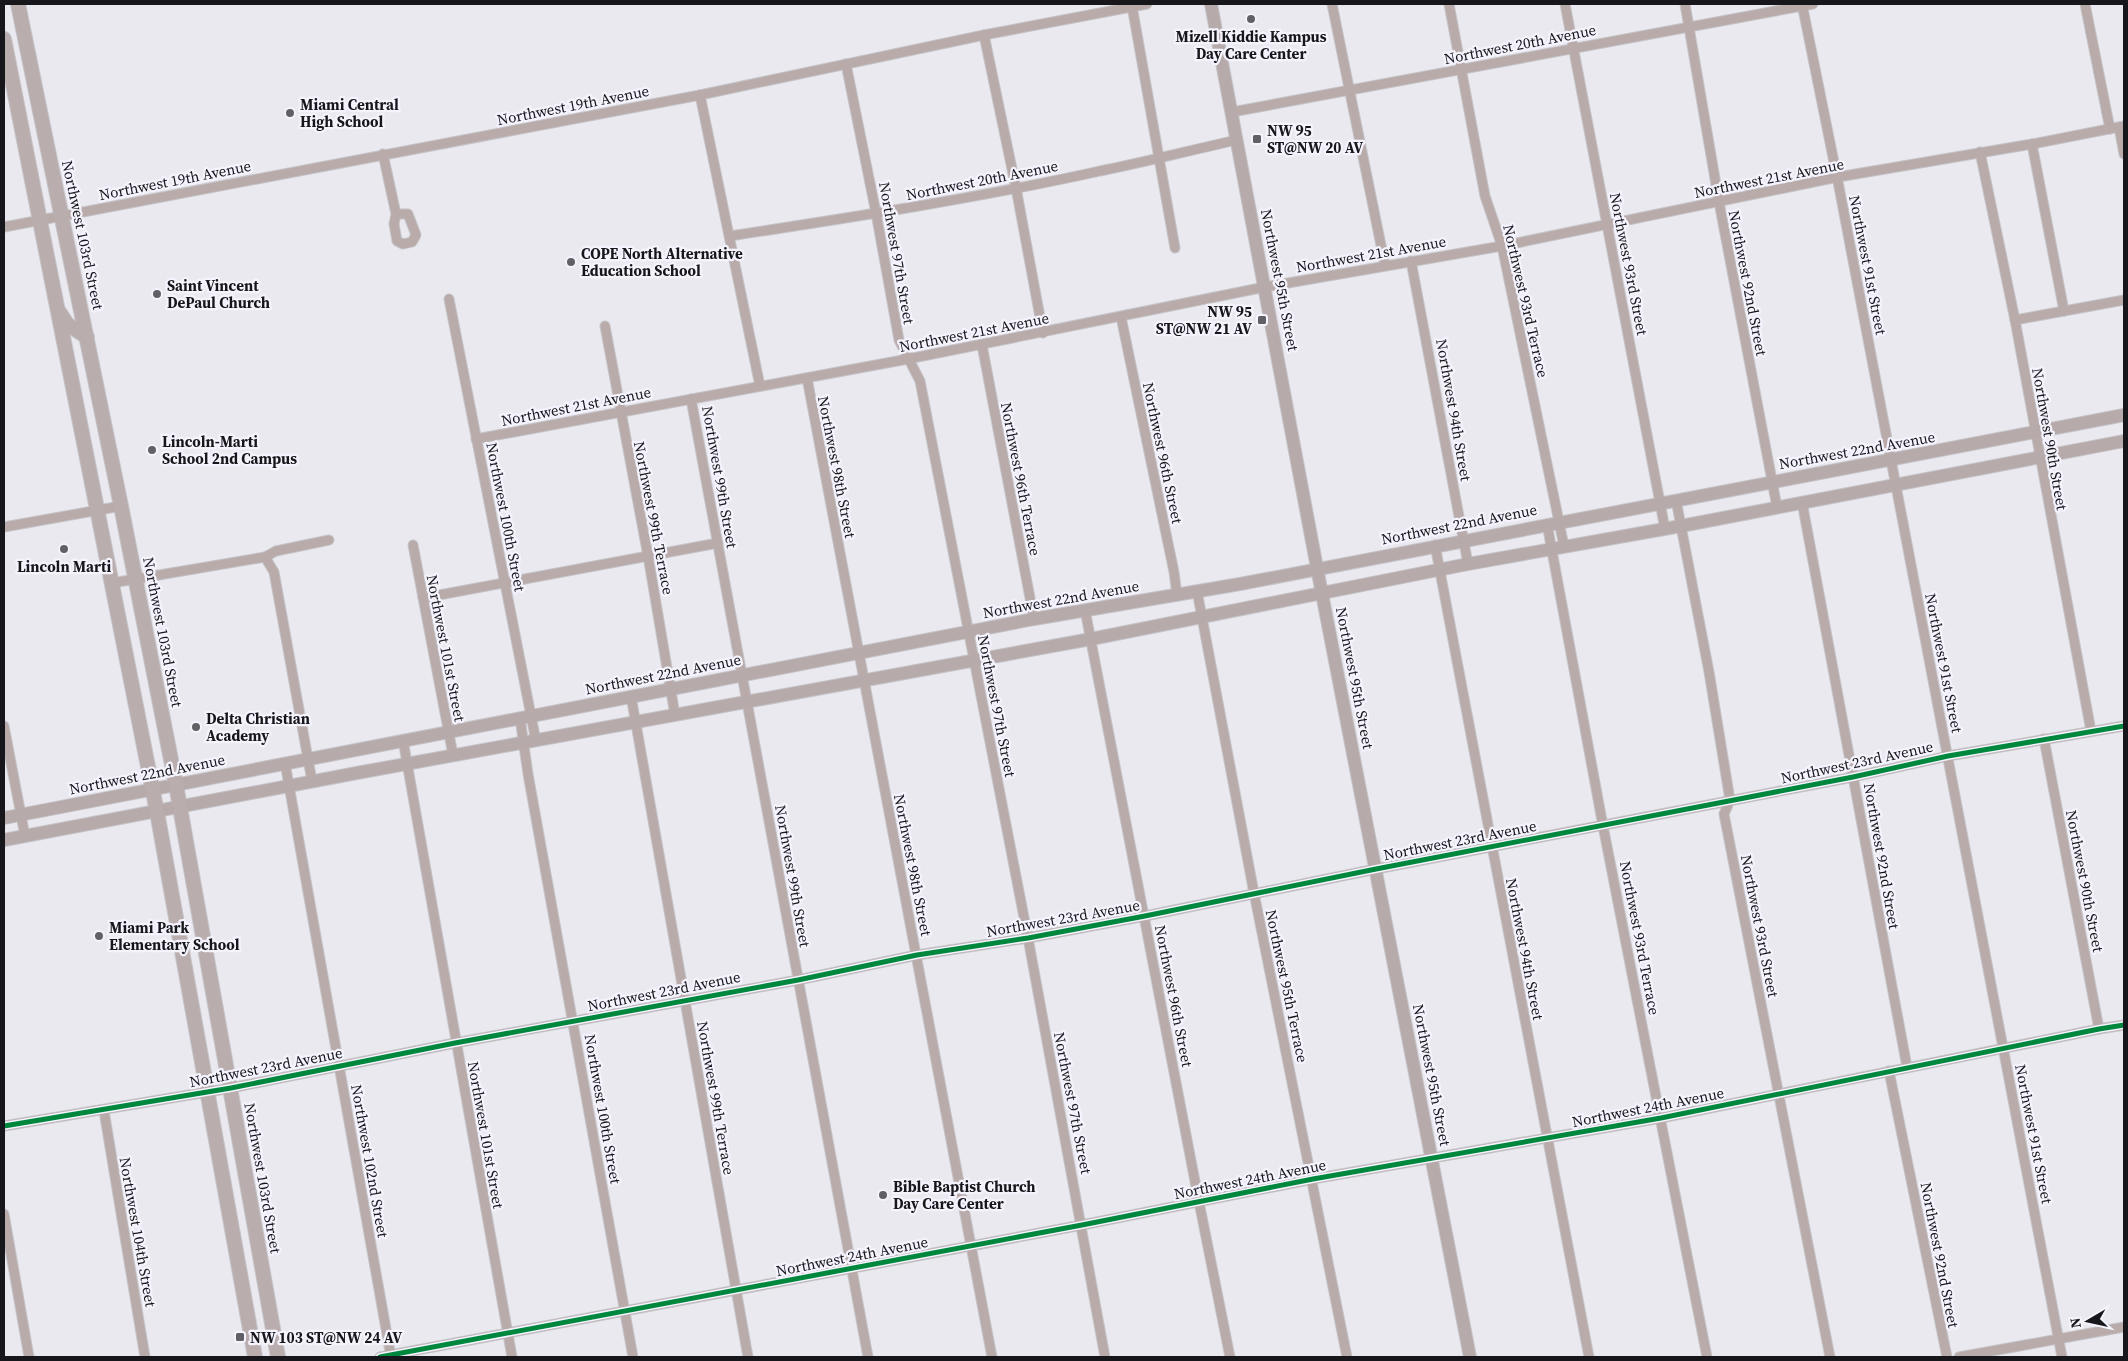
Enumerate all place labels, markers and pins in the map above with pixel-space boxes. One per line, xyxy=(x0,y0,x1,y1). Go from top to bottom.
marker: Mizell Kiddie Kampus Day Care Center xyxy=(1245,13,1257,25)
place label: Mizell Kiddie Kampus Day Care Center xyxy=(1175,26,1327,64)
place label: Miami Central High School xyxy=(300,94,399,132)
marker: Miami Central High School xyxy=(284,107,296,119)
place label: NW 95 ST@NW 20 AV xyxy=(1267,120,1363,158)
marker: NW 95 ST@NW 20 AV xyxy=(1251,133,1263,145)
place label: COPE North Alternative Education School xyxy=(581,243,743,281)
marker: COPE North Alternative Education School xyxy=(565,256,577,268)
place label: Saint Vincent DePaul Church xyxy=(167,275,270,313)
marker: Saint Vincent DePaul Church xyxy=(151,288,163,300)
place label: NW 95 ST@NW 21 AV xyxy=(1156,301,1252,339)
marker: NW 95 ST@NW 21 AV xyxy=(1256,314,1268,326)
place label: Lincoln-Marti School 2nd Campus xyxy=(162,431,297,469)
marker: Lincoln-Marti School 2nd Campus xyxy=(146,444,158,456)
marker: Lincoln Marti xyxy=(58,543,70,555)
place label: Lincoln Marti xyxy=(17,556,111,577)
place label: Delta Christian Academy xyxy=(206,708,310,746)
marker: Delta Christian Academy xyxy=(190,721,202,733)
place label: Miami Park Elementary School xyxy=(109,917,240,955)
marker: Miami Park Elementary School xyxy=(93,930,105,942)
place label: Bible Baptist Church Day Care Center xyxy=(893,1176,1035,1214)
marker: Bible Baptist Church Day Care Center xyxy=(877,1189,889,1201)
place label: NW 103 ST@NW 24 AV xyxy=(250,1327,402,1348)
marker: NW 103 ST@NW 24 AV xyxy=(234,1331,246,1343)

